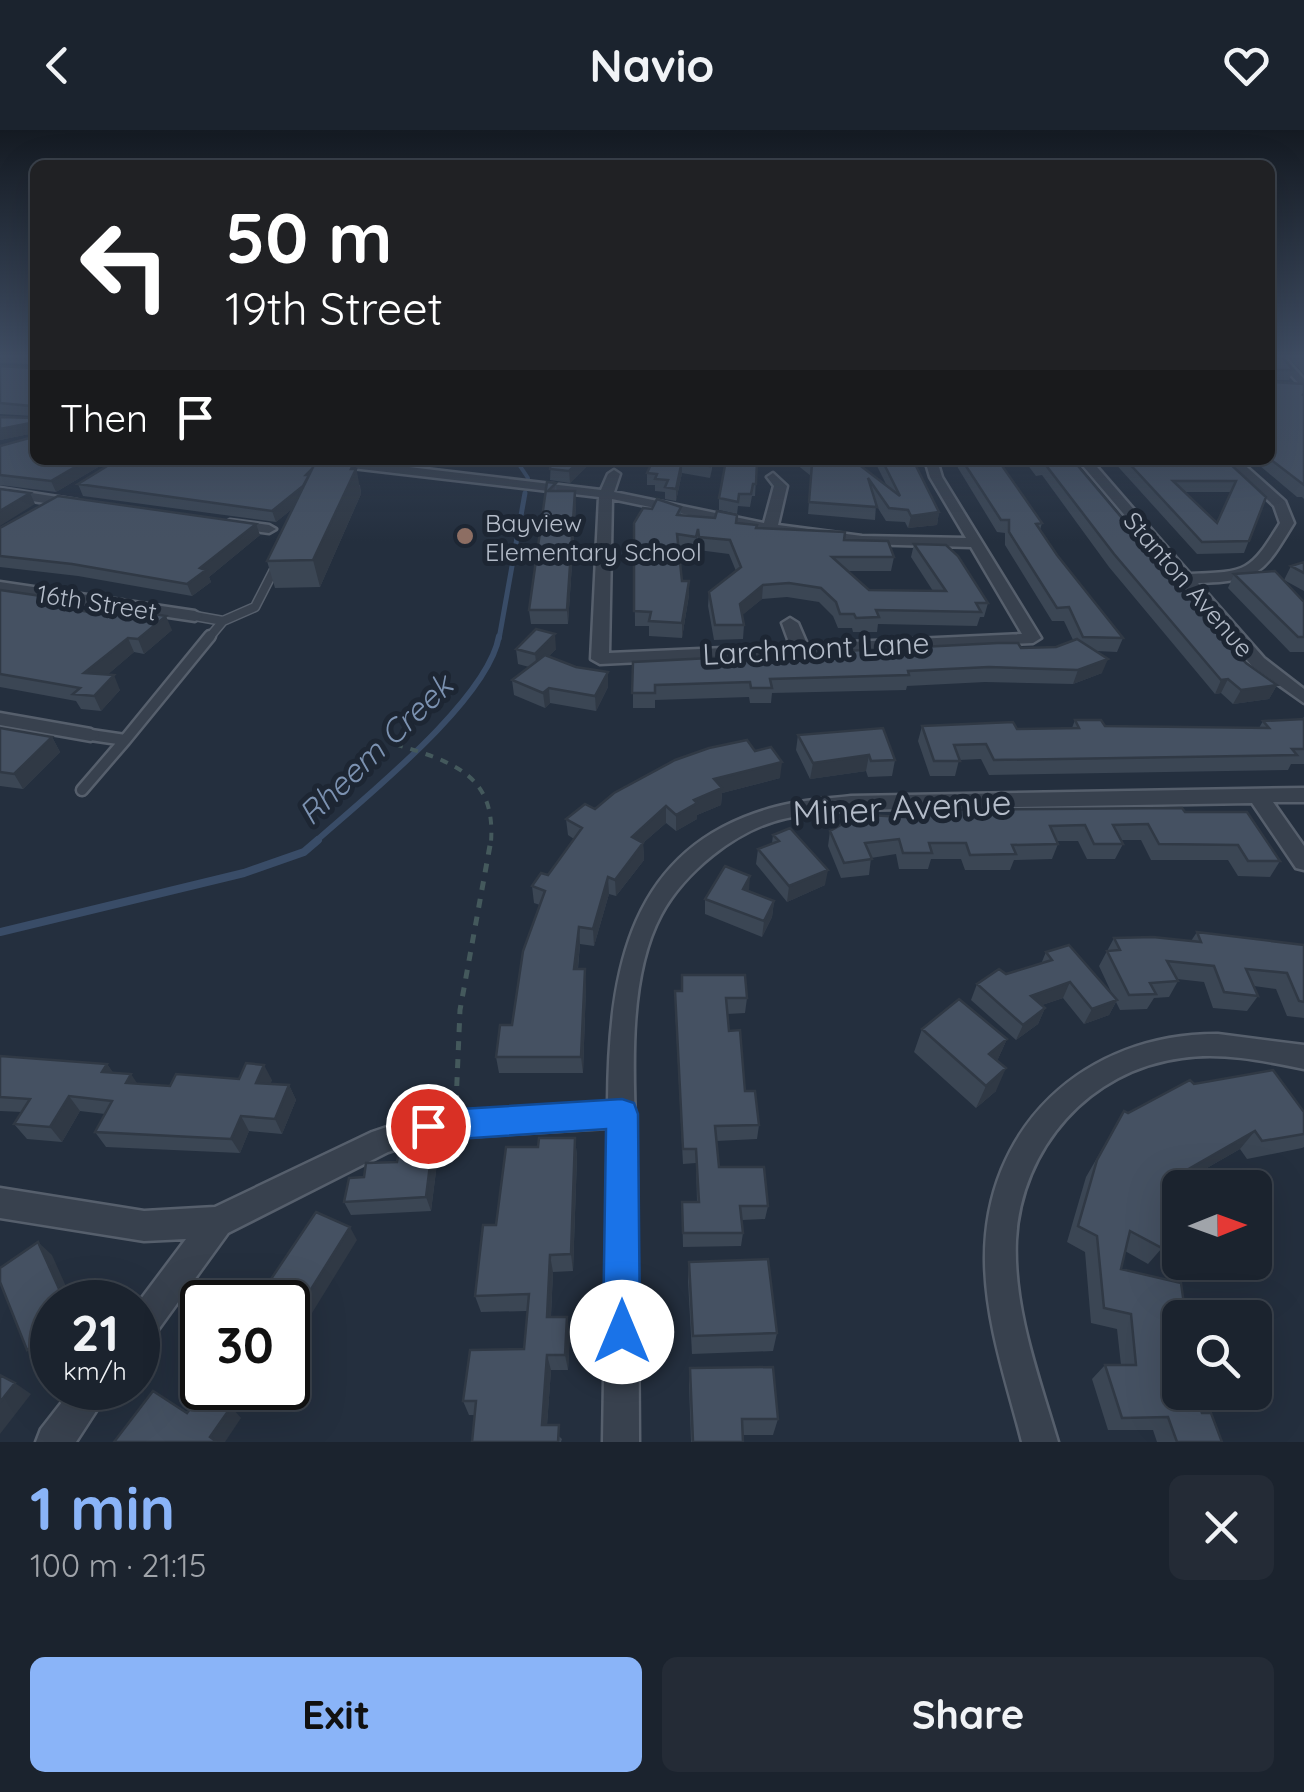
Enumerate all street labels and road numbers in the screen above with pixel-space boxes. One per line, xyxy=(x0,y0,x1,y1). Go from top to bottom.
street label: Stanton Avenue xyxy=(1117,505,1261,663)
street label: 16th Street xyxy=(35,577,159,627)
street label: Larchmont Lane xyxy=(702,623,930,673)
street label: Miner Avenue xyxy=(791,779,1013,835)

